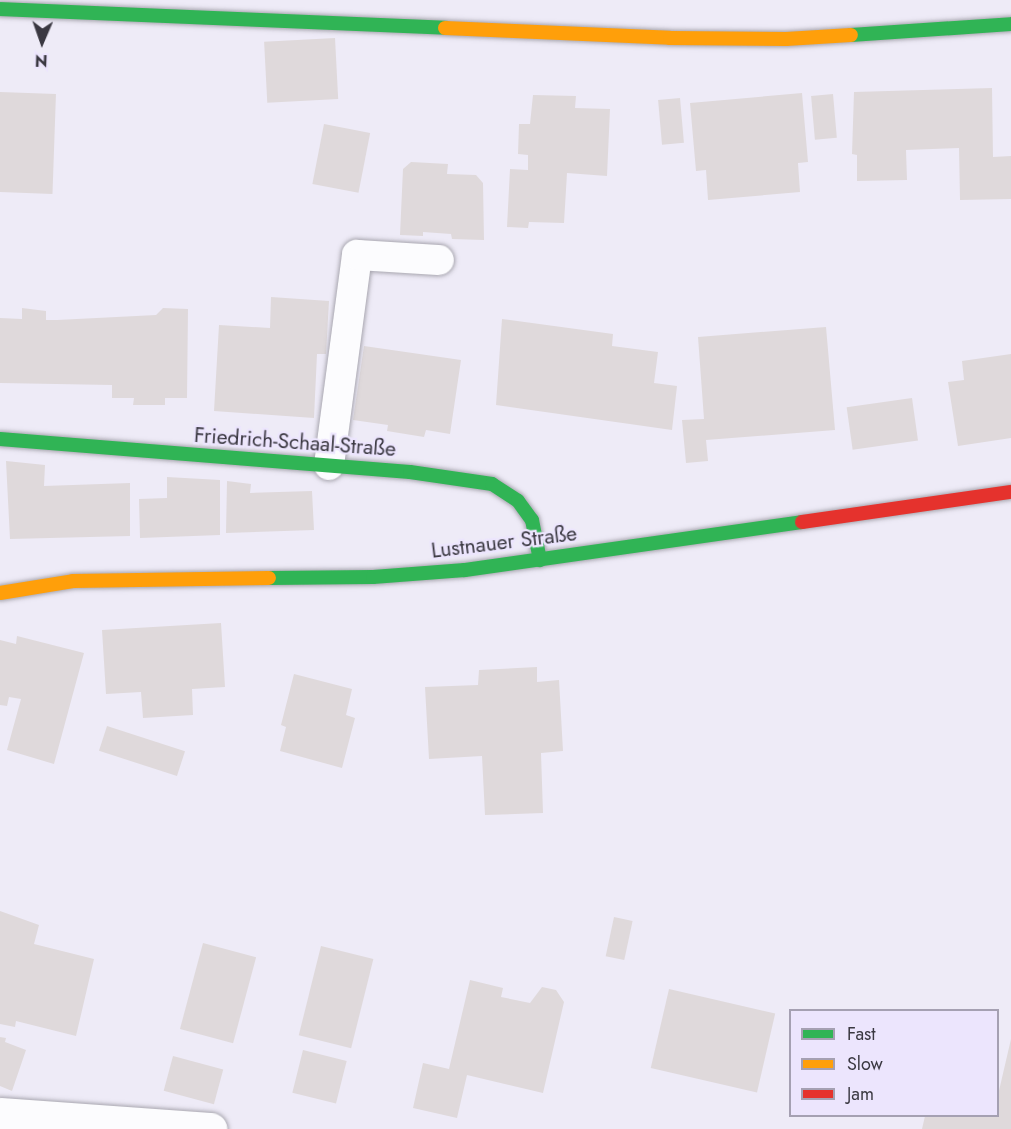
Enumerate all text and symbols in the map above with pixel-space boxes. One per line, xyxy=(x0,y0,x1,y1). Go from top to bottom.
north arrow xyxy=(12,12,72,72)
text: N xyxy=(35,49,48,72)
street label: Friedrich-Schaal-Straße xyxy=(193,422,397,462)
street label: Lustnauer Straße xyxy=(430,521,578,563)
legend xyxy=(789,1009,999,1117)
text: Fast xyxy=(847,1021,876,1047)
text: Slow xyxy=(847,1051,883,1077)
text: Jam xyxy=(847,1081,874,1107)

